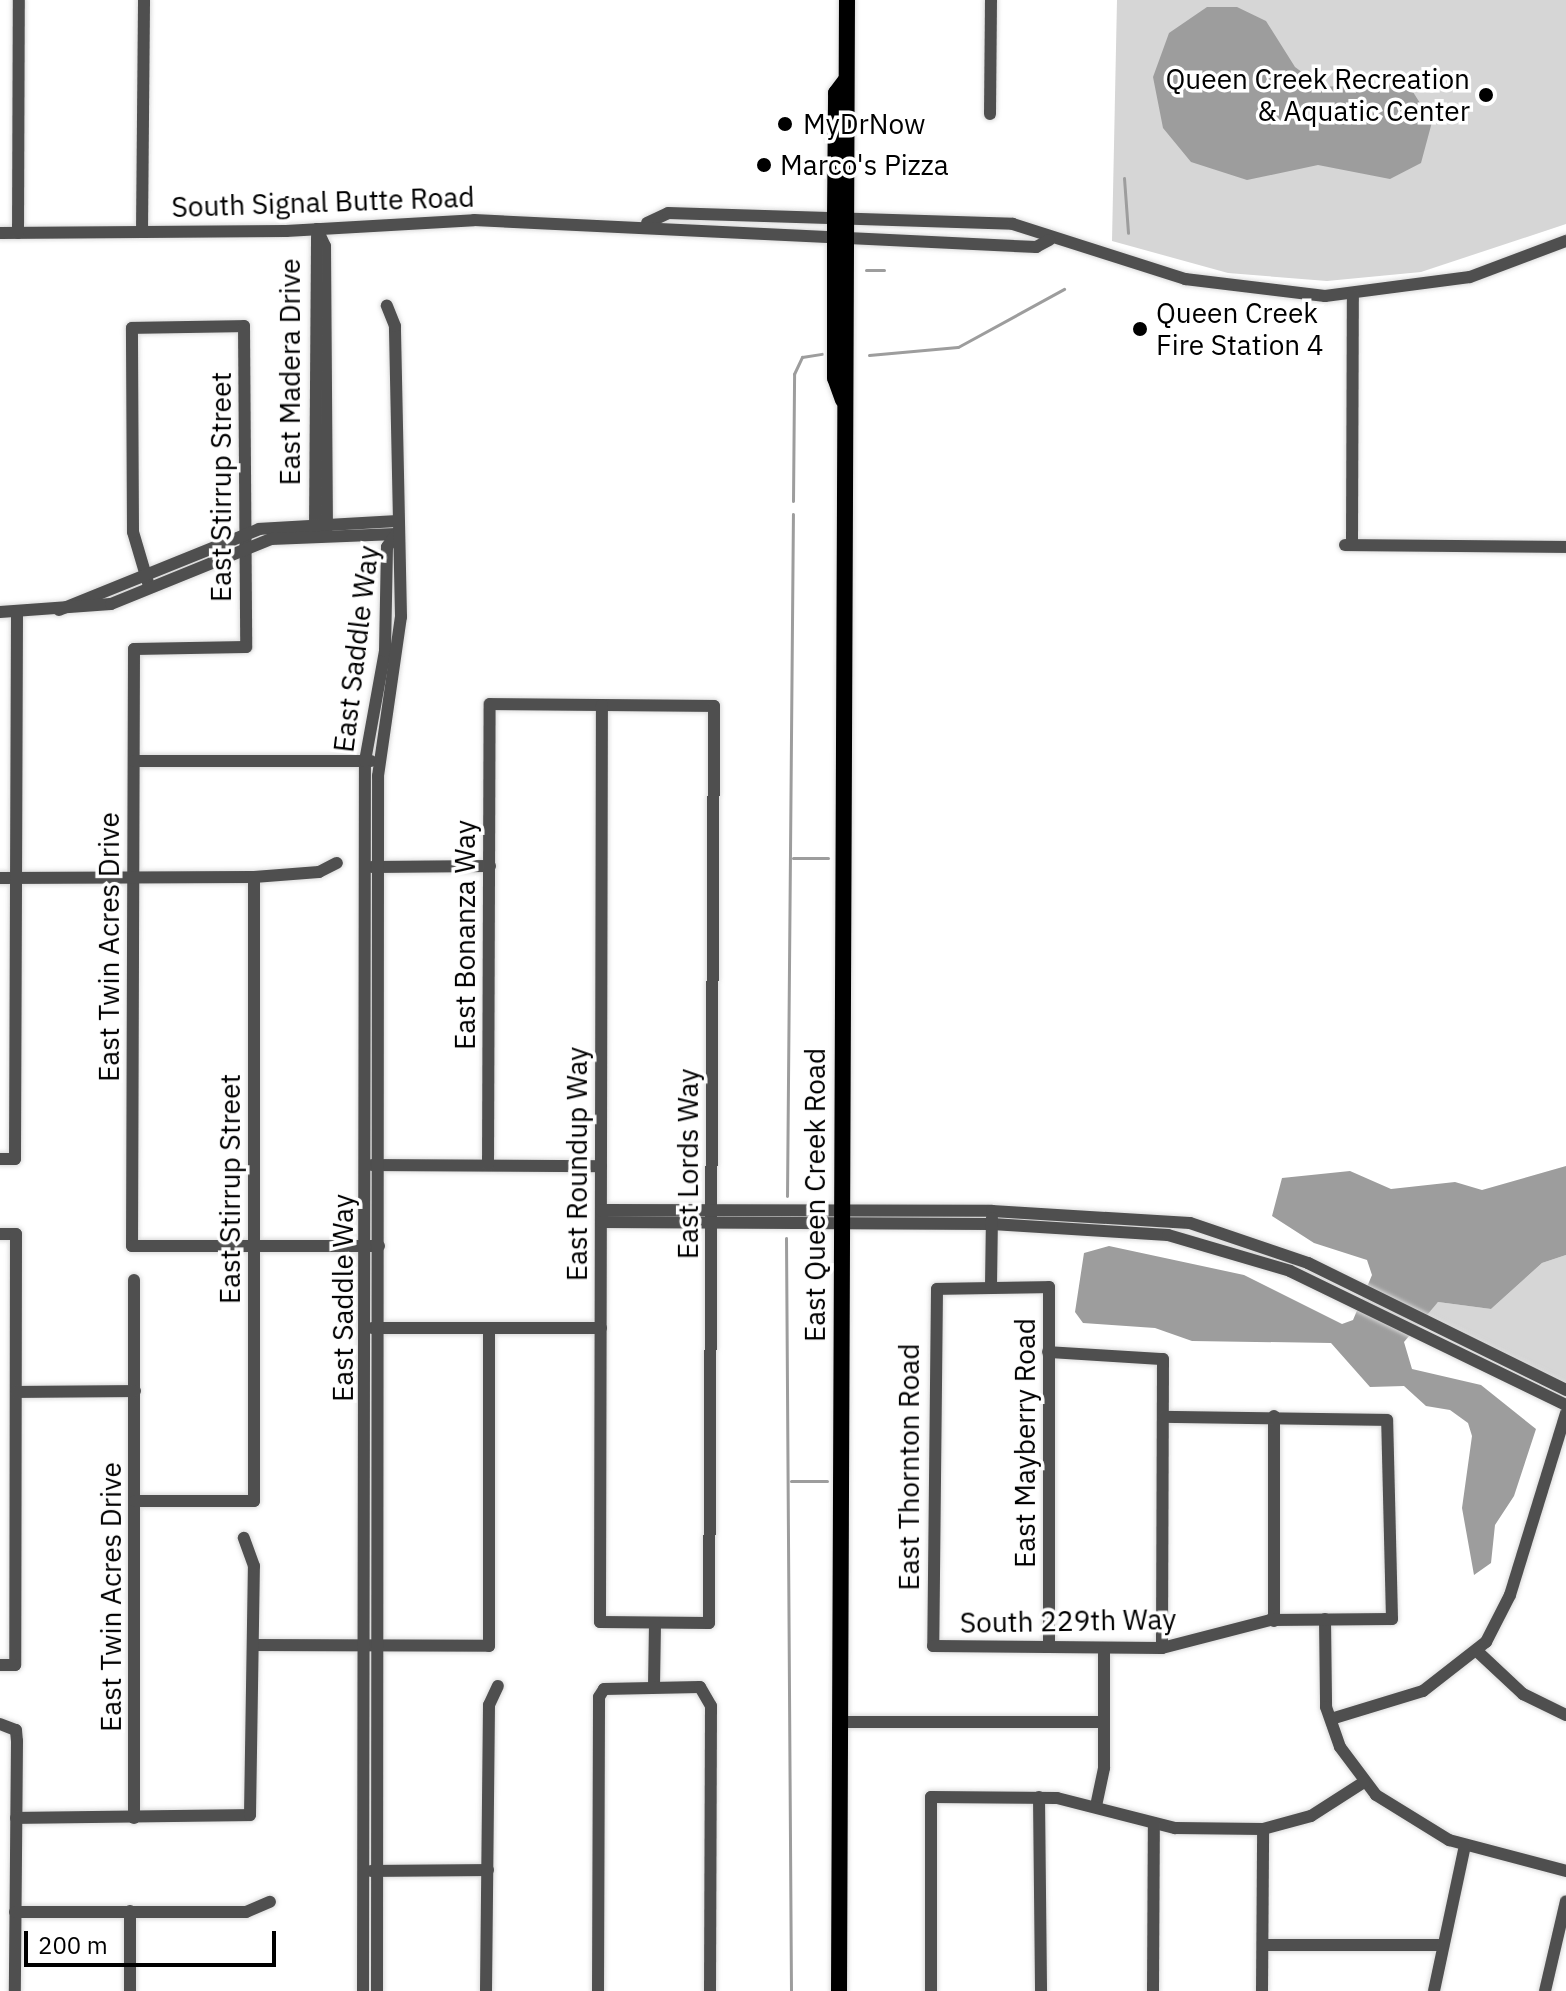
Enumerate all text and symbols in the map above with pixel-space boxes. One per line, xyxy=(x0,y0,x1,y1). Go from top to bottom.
place label: Queen Creek Recreation & Aquatic Center xyxy=(1166,62,1470,128)
marker: Queen Creek Recreation & Aquatic Center xyxy=(1477,86,1495,104)
place label: MyDrNow xyxy=(803,107,926,141)
marker: MyDrNow xyxy=(774,113,796,135)
place label: Marco's Pizza xyxy=(780,148,949,182)
marker: Marco's Pizza xyxy=(755,156,773,174)
street label: South Signal Butte Road xyxy=(171,180,475,224)
street label: East Madera Drive xyxy=(273,258,307,486)
place label: Queen Creek Fire Station 4 xyxy=(1156,296,1324,362)
marker: Queen Creek Fire Station 4 xyxy=(1131,320,1149,338)
street label: East Stirrup Street xyxy=(204,372,238,602)
street label: East Saddle Way xyxy=(327,544,385,754)
street label: East Twin Acres Drive xyxy=(92,812,126,1082)
street label: East Bonanza Way xyxy=(448,820,482,1050)
street label: East Roundup Way xyxy=(560,1047,594,1281)
street label: East Queen Creek Road xyxy=(798,1048,832,1342)
street label: East Lords Way xyxy=(671,1069,705,1259)
street label: East Stirrup Street xyxy=(213,1074,247,1304)
street label: East Saddle Way xyxy=(326,1194,360,1402)
street label: East Mayberry Road xyxy=(1008,1318,1042,1568)
street label: East Thornton Road xyxy=(892,1343,926,1591)
street label: East Twin Acres Drive xyxy=(94,1462,128,1732)
street label: South 229th Way xyxy=(960,1602,1176,1640)
scale bar xyxy=(28,1915,280,1965)
text: 200 m xyxy=(38,1929,108,1961)

